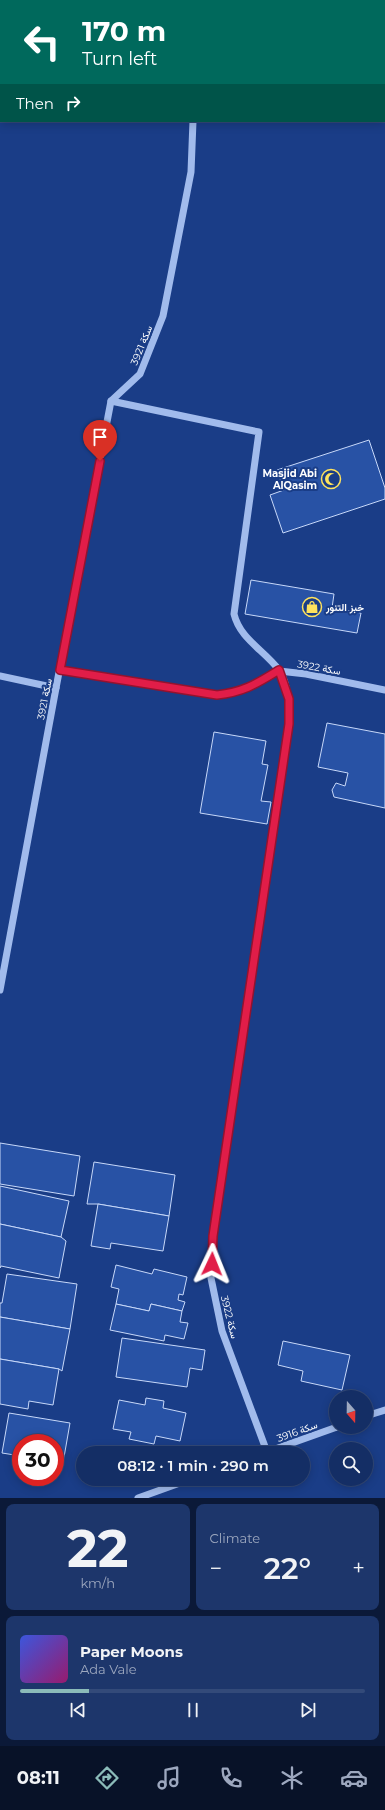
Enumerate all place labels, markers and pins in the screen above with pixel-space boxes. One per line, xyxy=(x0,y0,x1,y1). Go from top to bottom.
pin xyxy=(83,420,117,461)
place label: Masjid Abi AlQasim xyxy=(263,467,317,492)
mosque icon: Masjid Abi AlQasim xyxy=(320,468,342,490)
shop icon: خبز التنور xyxy=(301,596,323,618)
place label: خبز التنور xyxy=(325,601,364,614)

